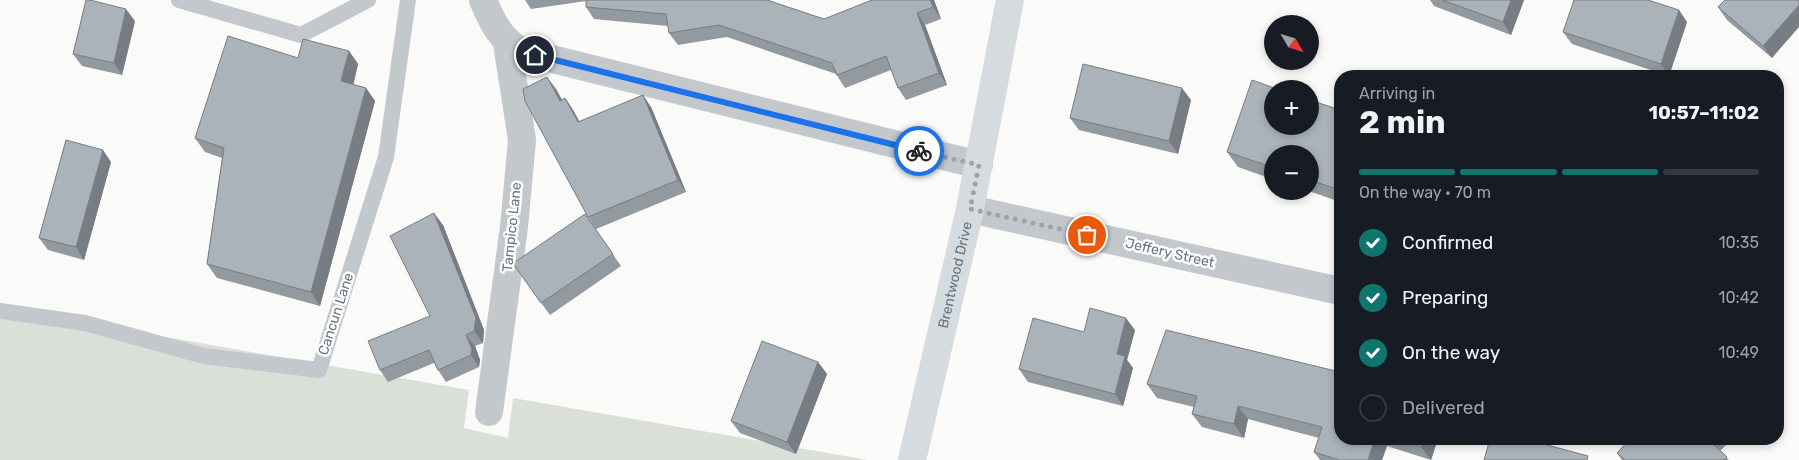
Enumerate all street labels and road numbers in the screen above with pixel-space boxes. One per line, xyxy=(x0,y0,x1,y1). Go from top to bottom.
street label: Tampico Lane xyxy=(499,181,525,273)
street label: Brentwood Drive xyxy=(934,220,975,330)
street label: Jeffery Street xyxy=(1124,235,1217,272)
street label: Cancun Lane xyxy=(315,271,357,357)

